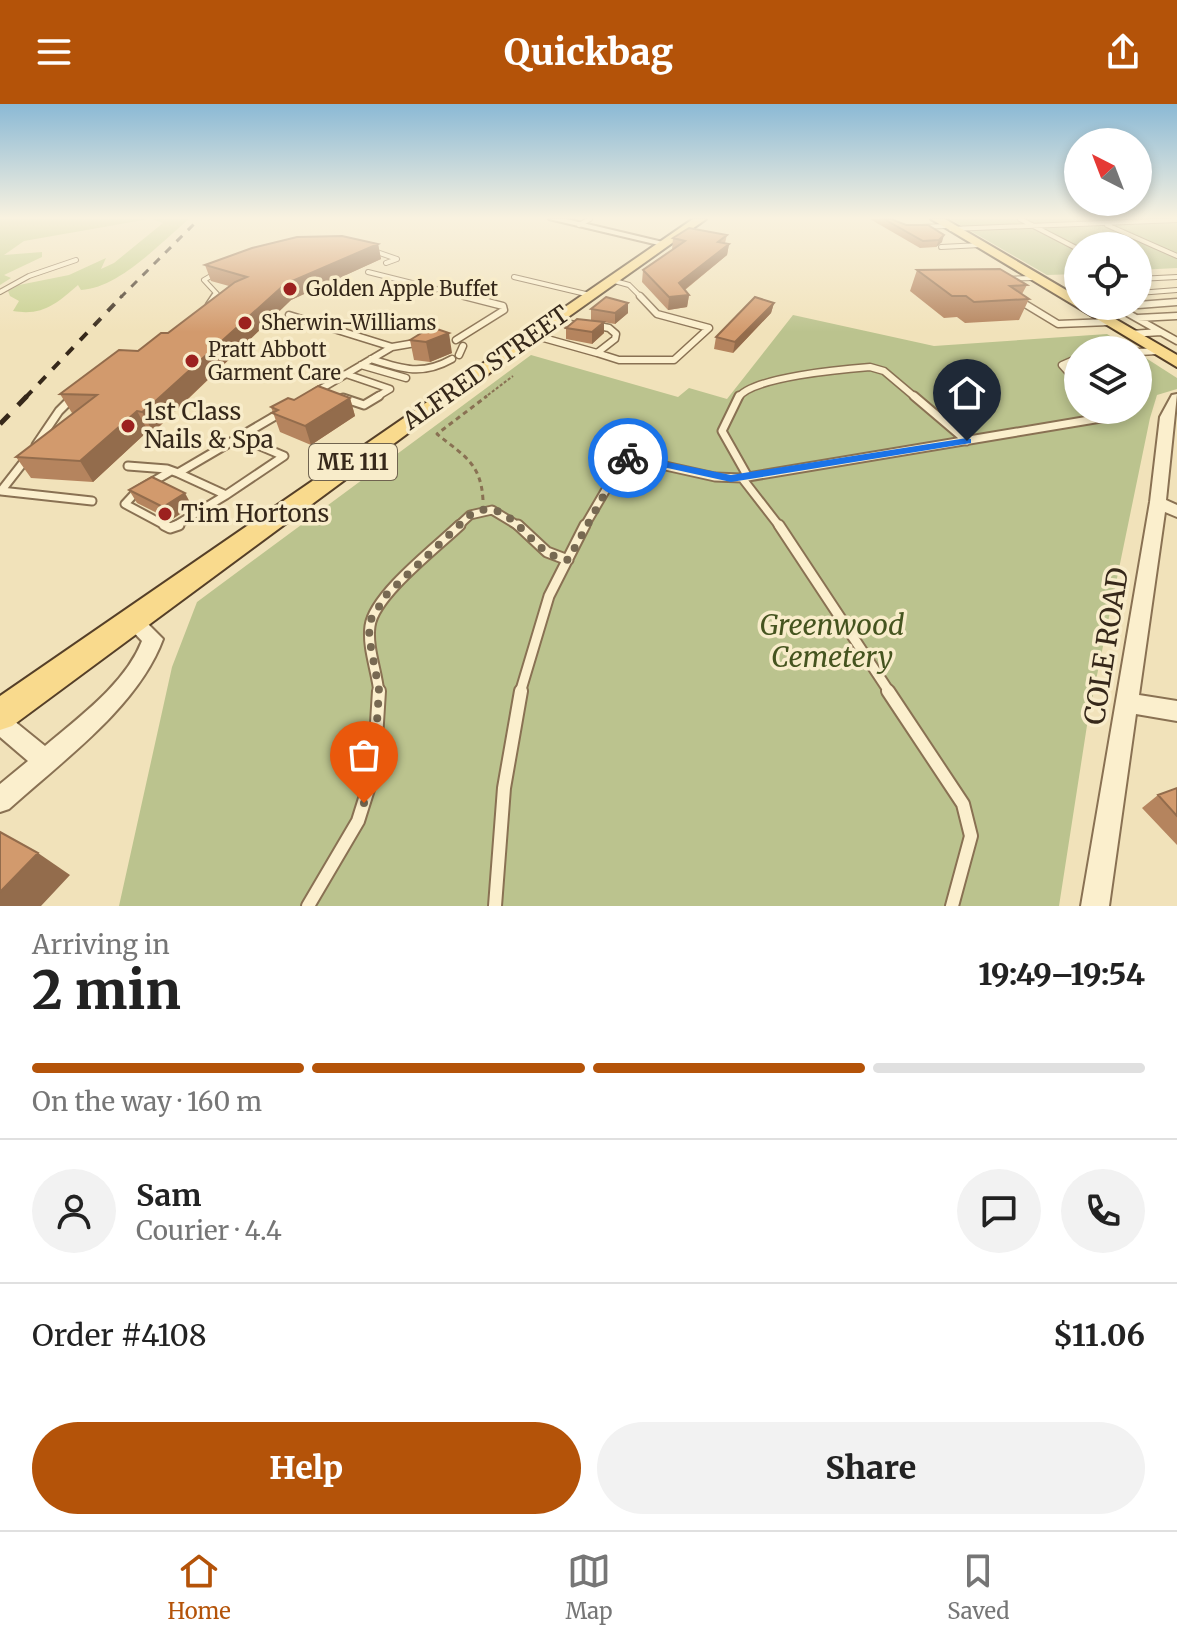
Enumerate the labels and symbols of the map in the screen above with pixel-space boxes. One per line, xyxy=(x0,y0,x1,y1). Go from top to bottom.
north arrow xyxy=(1064,128,1152,216)
place label: Golden Apple Buffet xyxy=(306,276,498,301)
marker: Golden Apple Buffet xyxy=(281,280,299,298)
street label: ALFRED STREET xyxy=(396,298,575,437)
place label: Sherwin-Williams xyxy=(261,310,436,335)
marker: Sherwin-Williams xyxy=(236,314,254,332)
place label: Pratt Abbott Garment Care xyxy=(208,337,341,385)
marker: Pratt Abbott Garment Care xyxy=(183,352,201,370)
pin xyxy=(933,359,1001,441)
place label: 1st Class Nails & Spa xyxy=(144,396,274,455)
marker: 1st Class Nails & Spa xyxy=(119,417,137,435)
courier xyxy=(588,418,668,498)
road number: ME 111 xyxy=(309,444,397,480)
place label: Tim Hortons xyxy=(181,498,329,529)
marker: Tim Hortons xyxy=(156,505,174,523)
street label: COLE ROAD xyxy=(1076,565,1136,727)
park label: Greenwood Cemetery xyxy=(760,607,904,675)
pin xyxy=(330,721,398,803)

